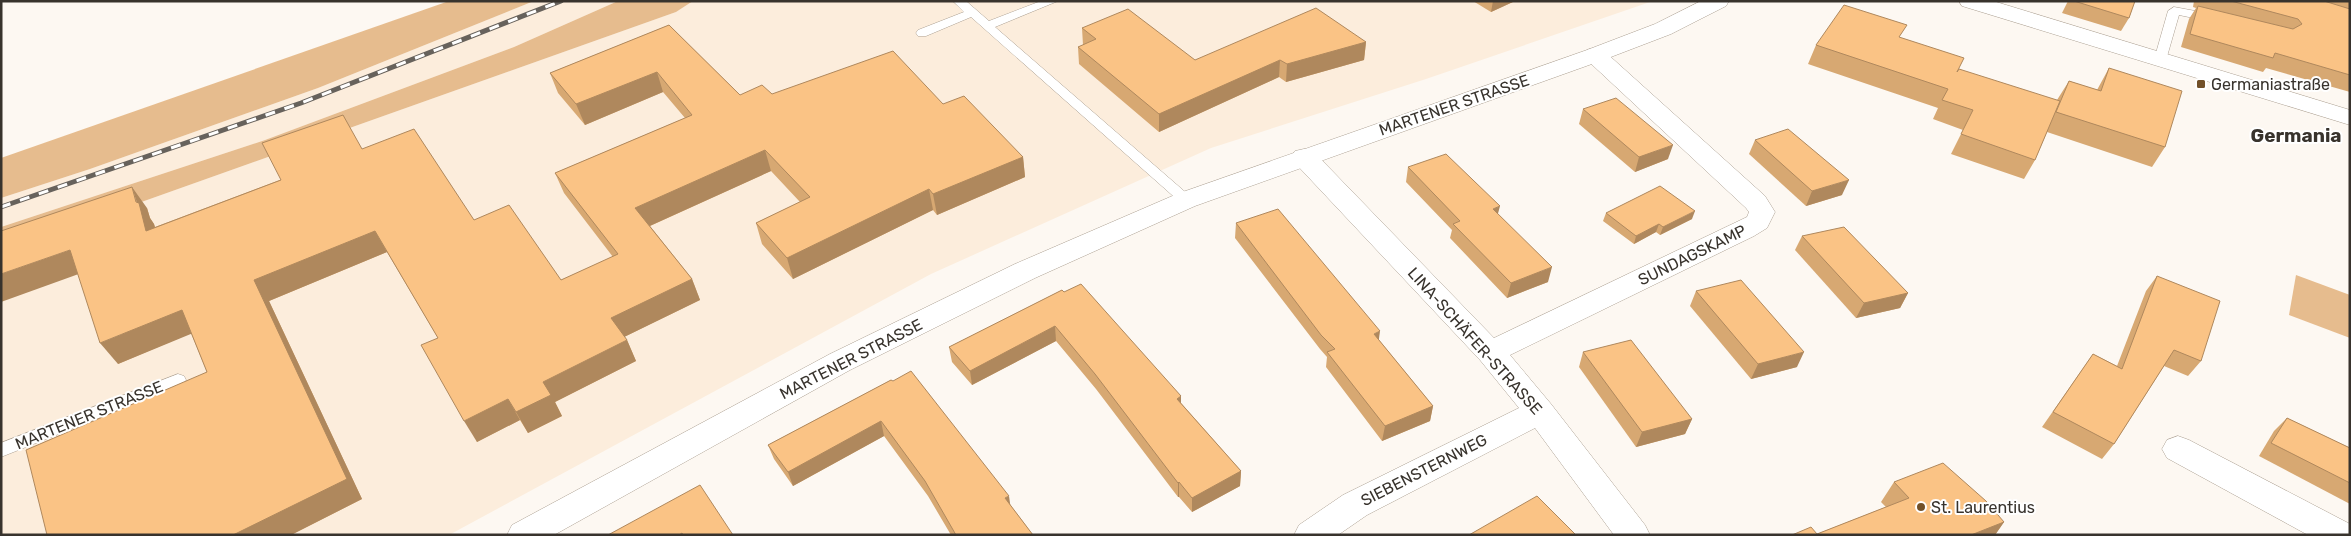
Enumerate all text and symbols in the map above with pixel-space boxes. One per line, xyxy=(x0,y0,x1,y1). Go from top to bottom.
street label: MARTENER STRASSE xyxy=(1376,70,1532,140)
place label: Germaniastraße xyxy=(2211,75,2330,94)
marker: Germaniastraße xyxy=(2195,78,2207,90)
district label: Germania xyxy=(2250,124,2342,147)
street label: SUNDAGSKAMP xyxy=(1635,221,1749,289)
street label: LINA-SCHÄFER-STRASSE xyxy=(1404,263,1546,419)
street label: MARTENER STRASSE xyxy=(776,315,926,403)
street label: MARTENER STRASSE xyxy=(12,377,166,453)
street label: SIEBENSTERNWEG xyxy=(1358,430,1490,510)
place label: St. Laurentius xyxy=(1931,498,2035,517)
marker: St. Laurentius xyxy=(1915,501,1927,513)

